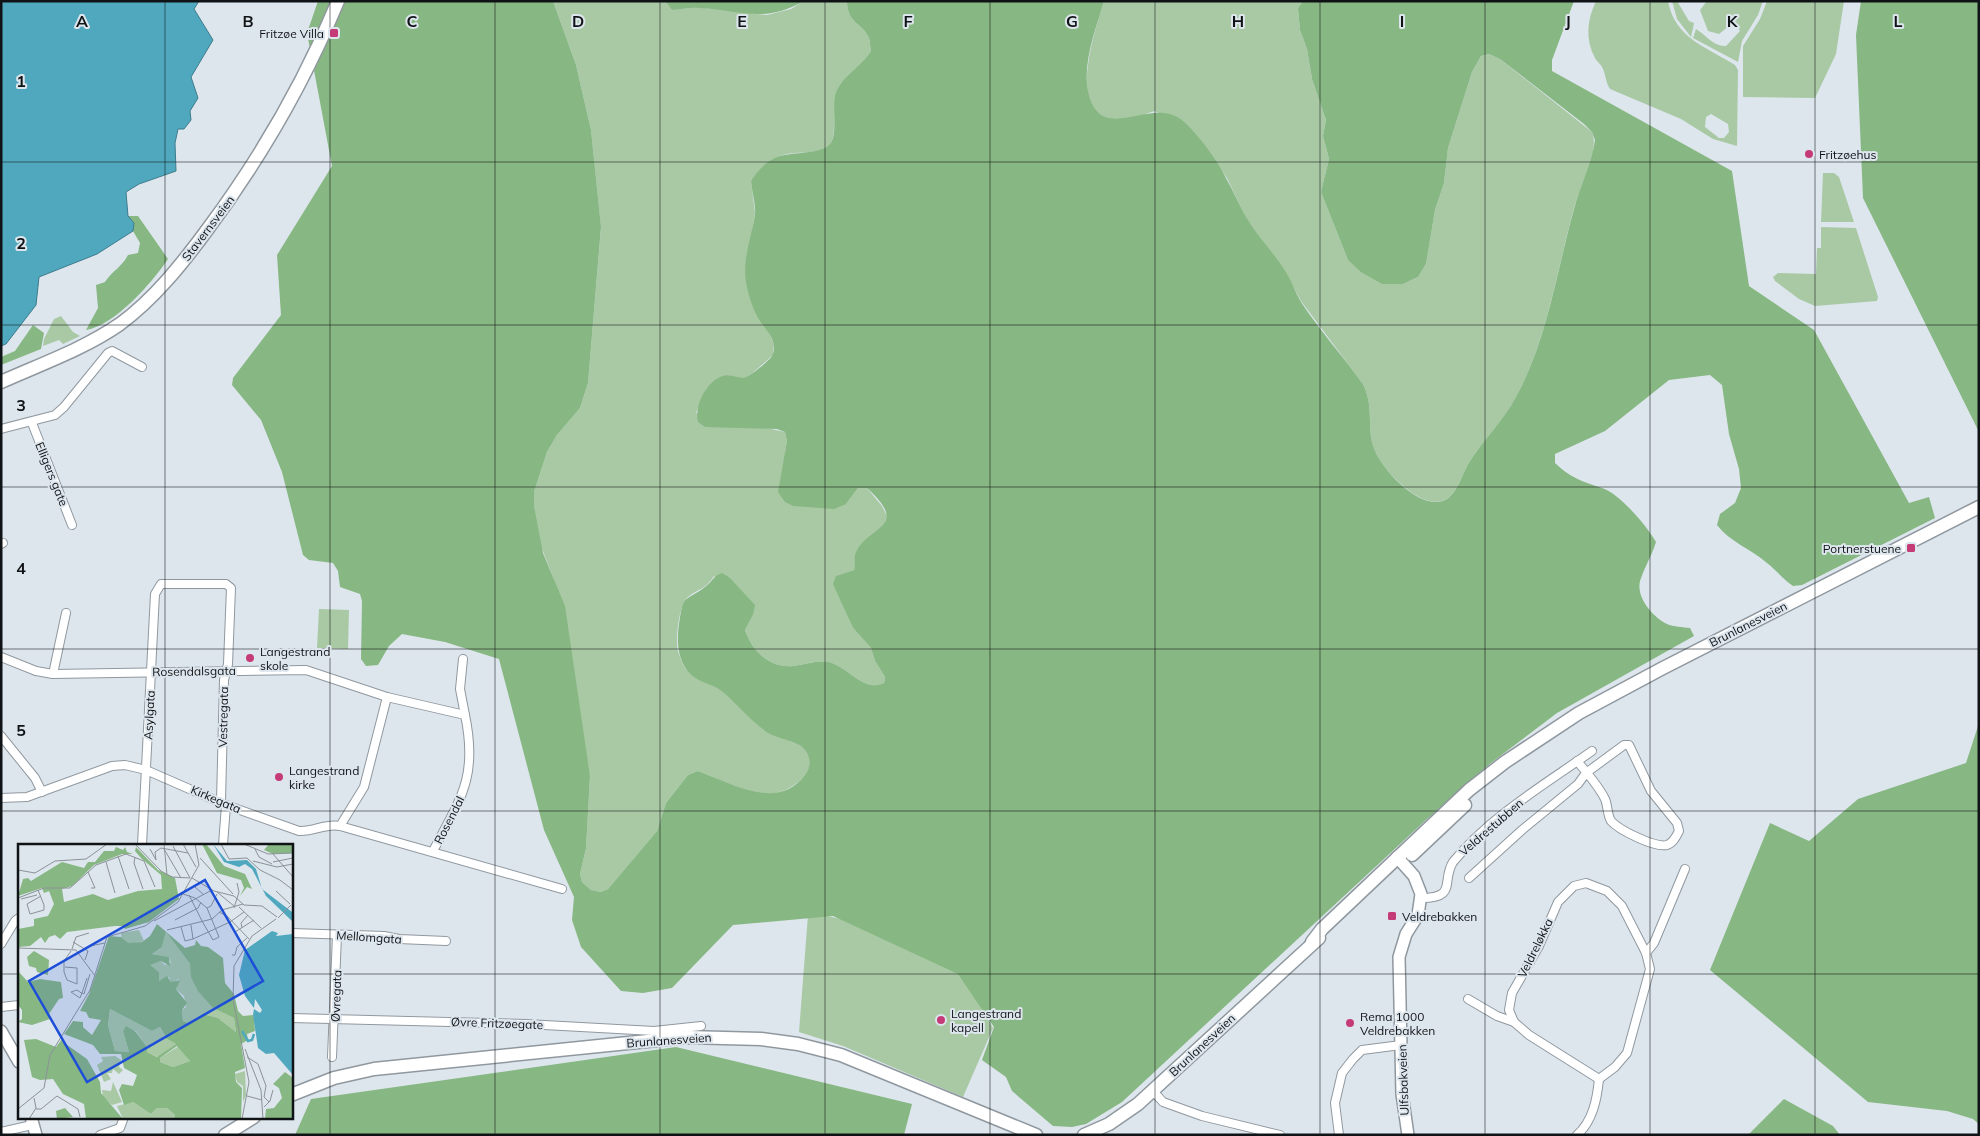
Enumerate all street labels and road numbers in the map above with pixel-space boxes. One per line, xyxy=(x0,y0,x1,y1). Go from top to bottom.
street label: Stavernsveien xyxy=(179,192,237,264)
street label: Elligers gate xyxy=(32,440,72,508)
street label: Brunlanesveien xyxy=(1707,598,1789,650)
street label: Rosendalsgata xyxy=(152,663,236,679)
street label: Vestregata xyxy=(215,686,231,748)
street label: Asylgata xyxy=(140,690,158,740)
street label: Kirkegata xyxy=(189,782,243,816)
street label: Rosendal xyxy=(431,794,467,846)
street label: Veldrestubben xyxy=(1456,795,1526,859)
street label: Veldreløkka xyxy=(1514,916,1556,980)
street label: Mellomgata xyxy=(336,927,402,947)
street label: Øvregata xyxy=(328,970,344,1022)
street label: Brunlanesveien xyxy=(1166,1010,1238,1080)
street label: Øvre Fritzøegate xyxy=(451,1014,543,1032)
street label: Brunlanesveien xyxy=(626,1030,712,1050)
street label: Ulfsbakveien xyxy=(1394,1044,1412,1116)

